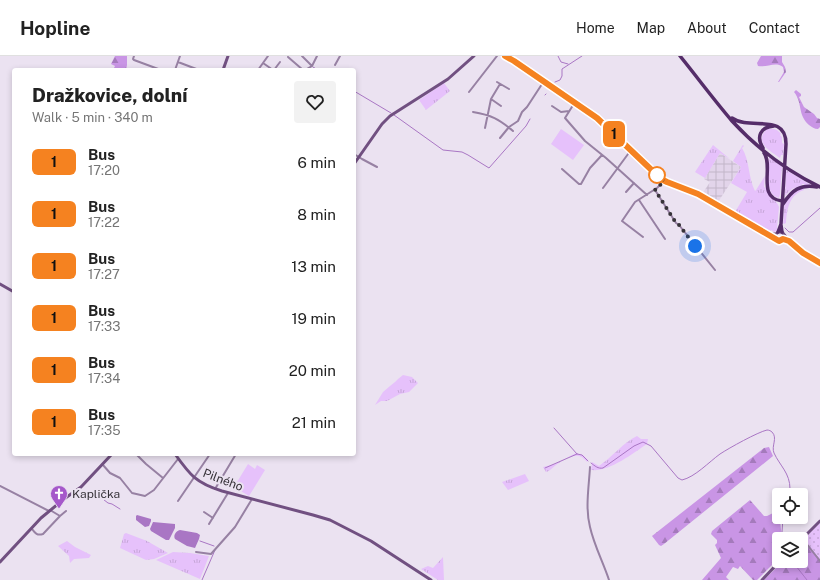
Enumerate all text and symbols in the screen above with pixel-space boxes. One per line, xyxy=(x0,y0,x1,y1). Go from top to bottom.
text: Hopline xyxy=(20,17,90,39)
text: Home xyxy=(576,20,615,36)
text: Map xyxy=(637,20,665,36)
text: About xyxy=(687,20,727,36)
text: Contact xyxy=(749,20,800,36)
button: heart xyxy=(294,81,336,123)
text: Dražkovice, dolní xyxy=(32,84,187,106)
text: Walk · 5 min · 340 m xyxy=(32,110,153,125)
line badge: 1 xyxy=(601,121,627,147)
text: 1 xyxy=(611,126,617,142)
text: Bus xyxy=(88,146,115,163)
text: 1 xyxy=(51,154,57,170)
text: 6 min xyxy=(298,154,336,171)
text: 17:20 xyxy=(88,163,120,178)
unlabelled marker xyxy=(648,166,666,184)
text: Bus xyxy=(88,198,115,215)
text: 1 xyxy=(51,206,57,222)
text: 8 min xyxy=(297,206,336,223)
text: 17:22 xyxy=(88,215,120,230)
your location xyxy=(685,236,705,256)
text: Bus xyxy=(88,250,115,267)
text: 1 xyxy=(51,258,57,274)
text: 13 min xyxy=(291,258,336,275)
text: 17:27 xyxy=(88,267,120,282)
text: Bus xyxy=(88,302,115,319)
text: 1 xyxy=(51,310,57,326)
text: 19 min xyxy=(291,310,336,327)
text: 17:33 xyxy=(88,319,120,334)
text: Bus xyxy=(88,354,115,371)
text: 1 xyxy=(51,362,57,378)
text: 20 min xyxy=(289,362,336,379)
text: 17:34 xyxy=(88,371,120,386)
text: Bus xyxy=(88,406,115,423)
text: 1 xyxy=(51,414,57,430)
text: 21 min xyxy=(292,414,336,431)
text: 17:35 xyxy=(88,423,121,438)
street label: Pilného xyxy=(201,466,245,494)
church icon: Kaplička xyxy=(49,484,69,509)
place label: Kaplička xyxy=(72,487,120,501)
map controls xyxy=(772,488,808,568)
button: locate xyxy=(772,488,808,524)
button: layers xyxy=(772,532,808,568)

